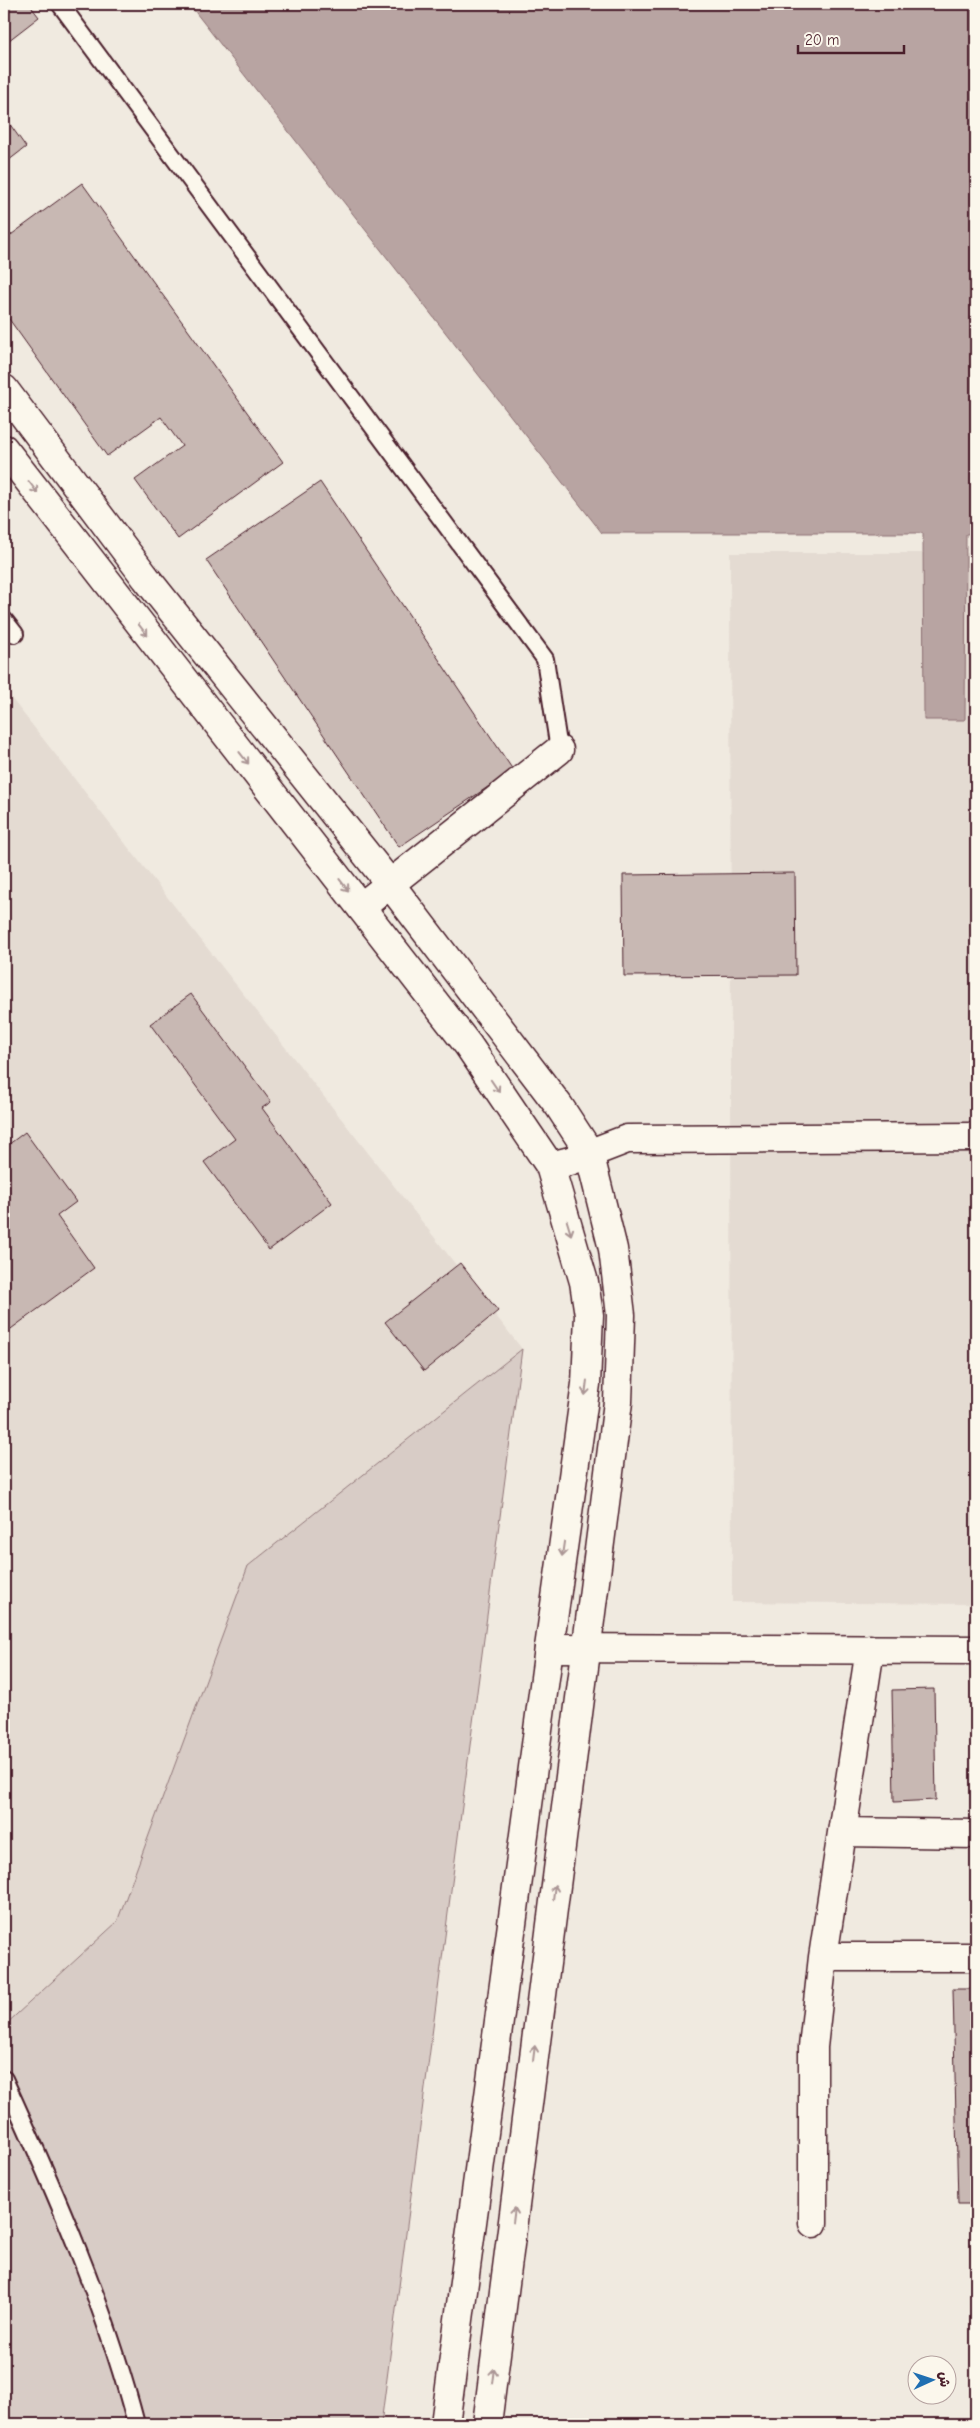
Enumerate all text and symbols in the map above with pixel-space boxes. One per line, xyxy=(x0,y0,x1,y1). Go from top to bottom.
scale bar xyxy=(798,22,904,54)
text: 20 m xyxy=(805,31,839,49)
one-way arrow xyxy=(28,480,39,493)
one-way arrow xyxy=(138,623,149,636)
one-way arrow xyxy=(238,751,249,764)
one-way arrow xyxy=(339,878,350,891)
one-way arrow xyxy=(490,1078,500,1092)
one-way arrow xyxy=(565,1220,575,1236)
one-way arrow xyxy=(580,1380,590,1396)
one-way arrow xyxy=(557,1541,567,1557)
one-way arrow xyxy=(549,1885,559,1901)
one-way arrow xyxy=(529,2046,539,2062)
one-way arrow xyxy=(509,2207,519,2223)
north arrow xyxy=(908,2356,958,2406)
one-way arrow xyxy=(488,2368,498,2384)
text: ش xyxy=(936,2371,953,2387)

